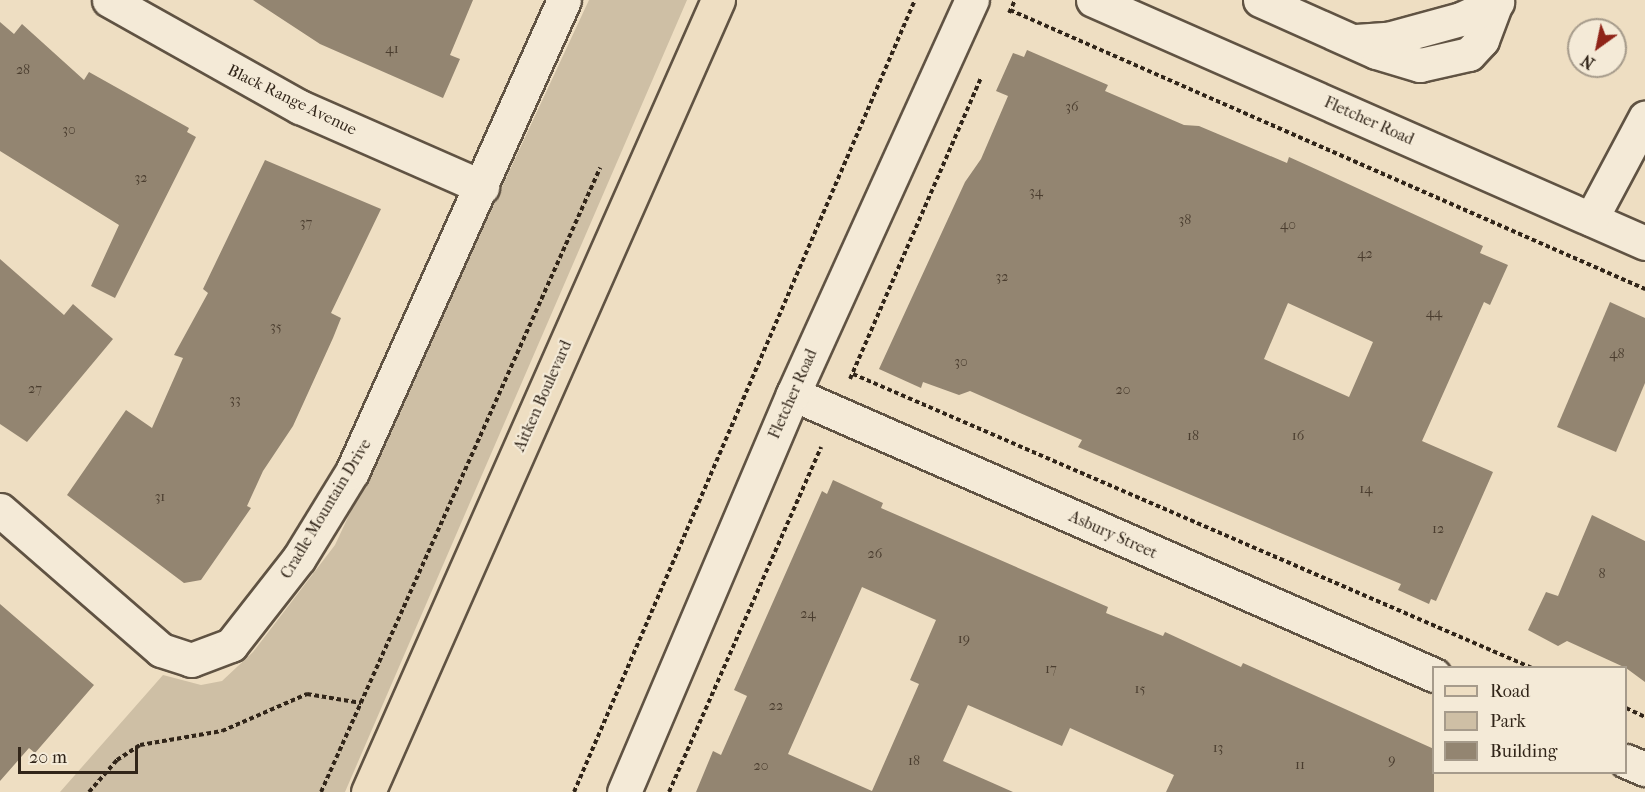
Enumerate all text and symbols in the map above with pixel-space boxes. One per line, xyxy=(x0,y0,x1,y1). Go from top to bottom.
north arrow xyxy=(1567,18,1627,78)
house number: 41 xyxy=(385,41,399,57)
text: N xyxy=(1578,51,1598,73)
street label: Black Range Avenue xyxy=(224,60,360,140)
house number: 28 xyxy=(16,62,30,78)
street label: Fletcher Road xyxy=(1321,93,1417,149)
house number: 36 xyxy=(1065,99,1079,115)
house number: 30 xyxy=(62,122,76,138)
house number: 32 xyxy=(135,170,147,186)
house number: 34 xyxy=(1029,184,1043,200)
house number: 38 xyxy=(1179,212,1191,228)
house number: 37 xyxy=(300,215,312,231)
house number: 40 xyxy=(1280,217,1296,233)
house number: 42 xyxy=(1357,246,1373,262)
house number: 32 xyxy=(996,269,1008,285)
house number: 44 xyxy=(1426,305,1442,321)
house number: 35 xyxy=(270,319,282,335)
street label: Aitken Boulevard xyxy=(510,338,576,454)
street label: Fletcher Road xyxy=(765,346,821,442)
house number: 48 xyxy=(1609,346,1625,362)
house number: 30 xyxy=(954,354,968,370)
house number: 27 xyxy=(28,381,42,397)
house number: 20 xyxy=(1116,382,1130,398)
house number: 33 xyxy=(229,392,241,408)
house number: 18 xyxy=(1187,428,1199,444)
house number: 16 xyxy=(1292,428,1304,444)
street label: Cradle Mountain Drive xyxy=(277,436,375,582)
house number: 14 xyxy=(1359,481,1373,497)
house number: 31 xyxy=(155,489,165,505)
street label: Asbury Street xyxy=(1066,507,1160,563)
house number: 12 xyxy=(1432,521,1444,537)
house number: 26 xyxy=(868,546,882,562)
house number: 8 xyxy=(1598,566,1606,582)
house number: 24 xyxy=(800,606,816,622)
house number: 19 xyxy=(958,631,970,647)
house number: 17 xyxy=(1045,661,1057,677)
legend xyxy=(1432,666,1627,774)
house number: 15 xyxy=(1135,681,1145,697)
text: Road xyxy=(1490,681,1530,702)
house number: 22 xyxy=(769,698,783,714)
text: Park xyxy=(1490,711,1526,732)
scale bar xyxy=(21,735,141,773)
house number: 13 xyxy=(1213,740,1223,756)
text: Building xyxy=(1490,741,1557,762)
text: 20 m xyxy=(29,747,67,768)
house number: 9 xyxy=(1388,752,1396,768)
house number: 18 xyxy=(908,753,920,769)
house number: 11 xyxy=(1295,757,1305,773)
house number: 20 xyxy=(754,758,768,774)

